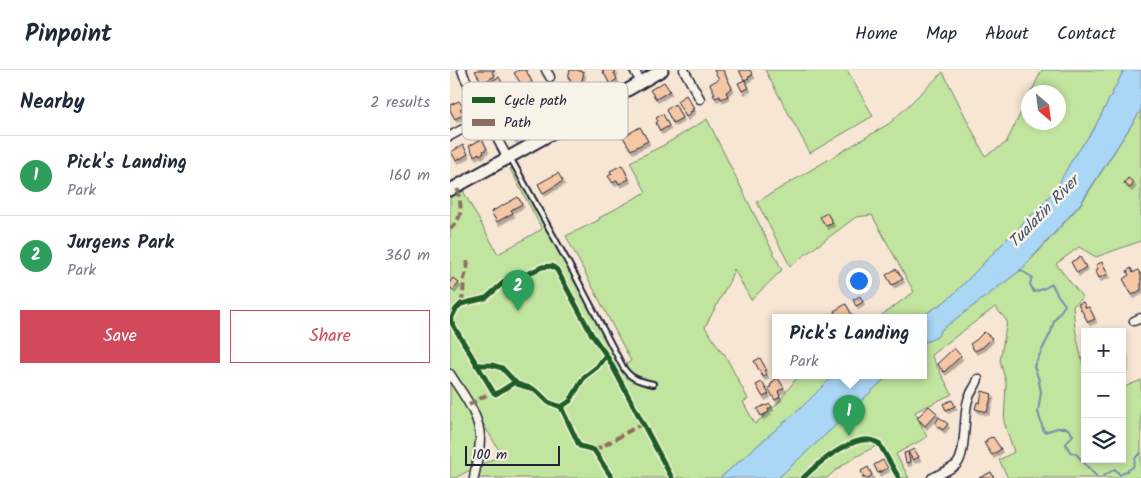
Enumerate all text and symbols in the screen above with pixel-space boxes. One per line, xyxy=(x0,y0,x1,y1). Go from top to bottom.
text: Pinpoint xyxy=(25,15,112,54)
text: Home xyxy=(855,20,898,49)
text: Map xyxy=(926,20,957,49)
text: About xyxy=(985,20,1029,49)
text: Contact xyxy=(1057,20,1116,49)
legend xyxy=(462,82,628,140)
north arrow xyxy=(1021,85,1066,130)
text: Nearby xyxy=(20,86,85,119)
text: 2 results xyxy=(370,90,430,115)
text: Cycle path xyxy=(504,90,567,112)
text: Path xyxy=(504,112,531,134)
text: Pick's Landing xyxy=(67,148,187,178)
text: 1 xyxy=(34,163,38,188)
text: 160 m xyxy=(389,163,430,188)
water label: Tualatin River xyxy=(1003,167,1088,254)
text: Park xyxy=(67,178,96,203)
text: Jurgens Park xyxy=(67,228,174,258)
text: 2 xyxy=(31,243,41,268)
text: 360 m xyxy=(385,243,430,268)
text: Park xyxy=(67,258,96,283)
your location xyxy=(846,268,872,294)
pin: 2 xyxy=(502,270,534,311)
button: Save xyxy=(20,310,220,363)
button: Share xyxy=(230,310,430,363)
popup xyxy=(772,314,927,379)
text: Pick's Landing xyxy=(790,319,909,349)
map controls xyxy=(1081,328,1126,463)
button: + xyxy=(1081,328,1126,373)
text: Park xyxy=(790,349,819,374)
button: − xyxy=(1081,373,1126,418)
pin: 1 xyxy=(833,395,865,436)
button: layers xyxy=(1081,418,1126,463)
scale bar xyxy=(465,443,560,466)
text: 100 m xyxy=(472,444,507,466)

